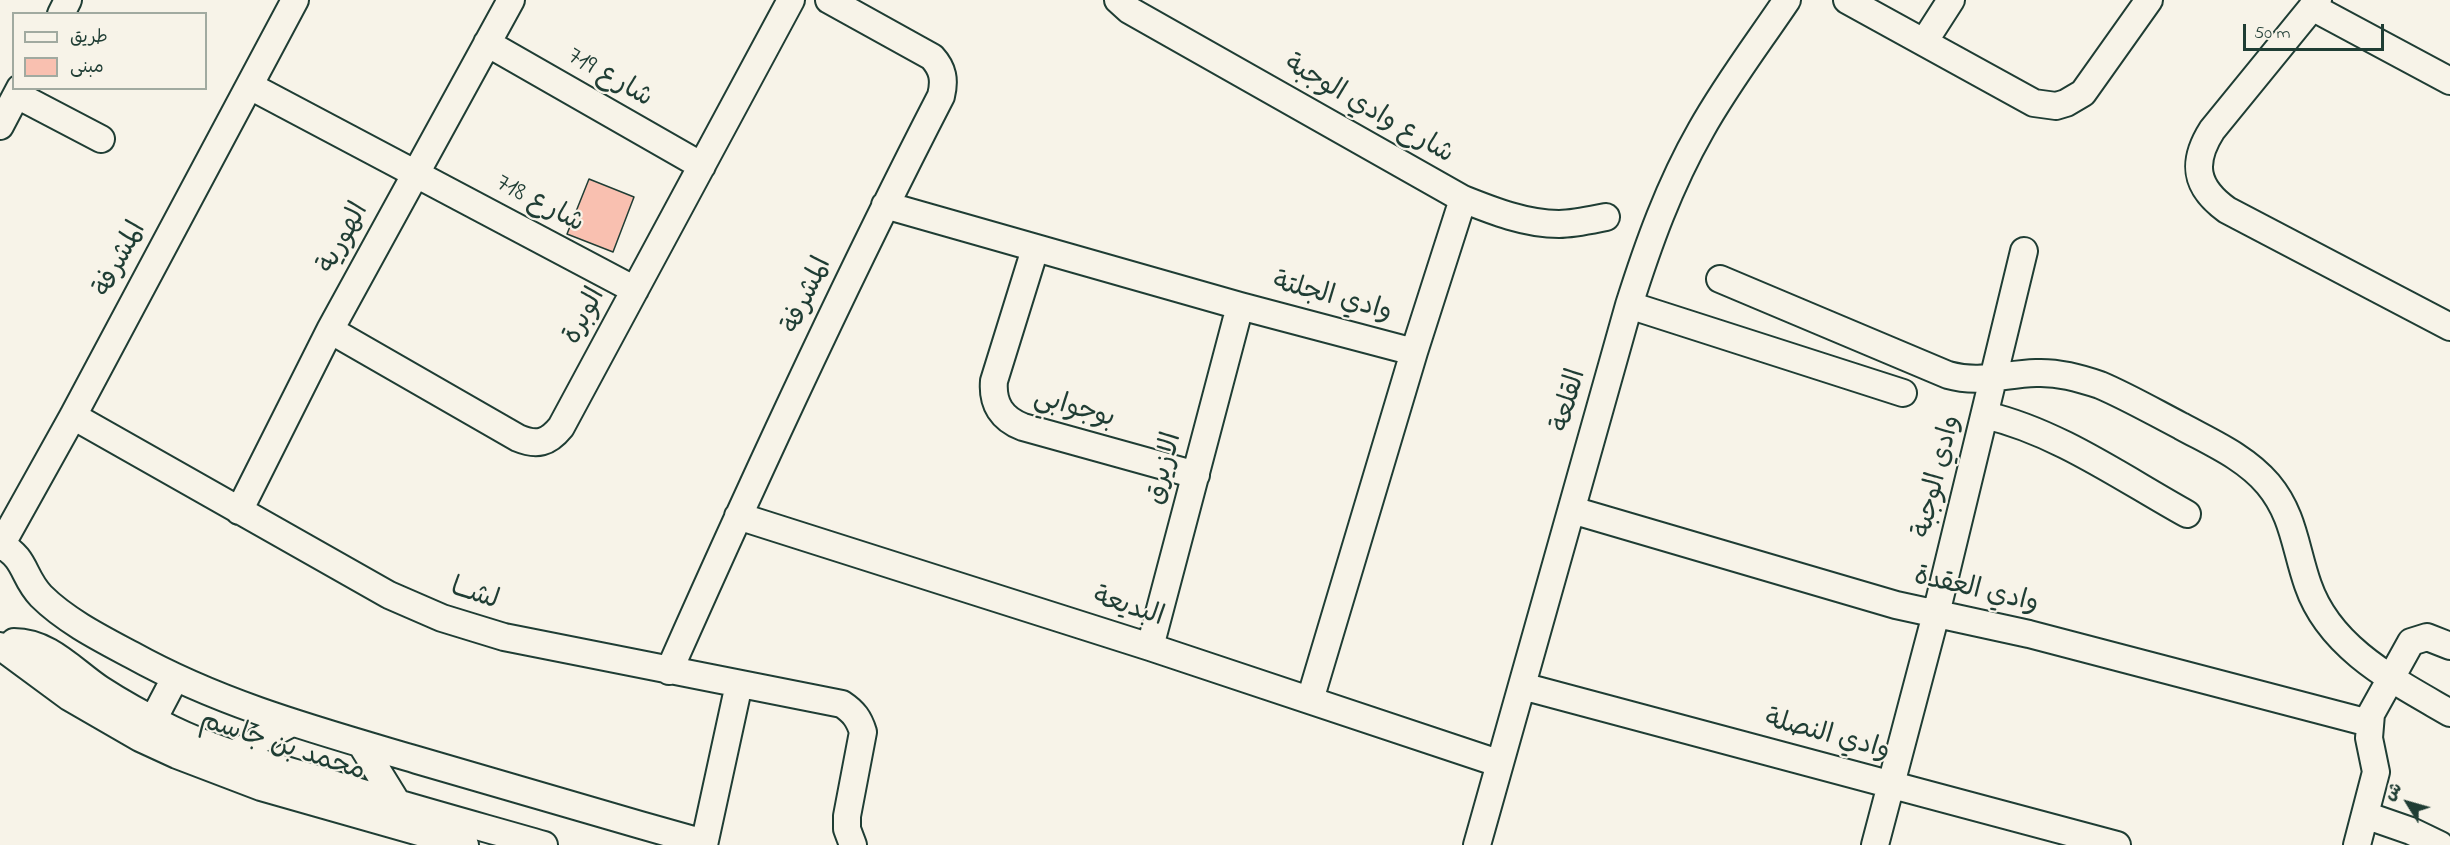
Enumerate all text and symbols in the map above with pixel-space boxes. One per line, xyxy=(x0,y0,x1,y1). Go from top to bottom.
legend xyxy=(12,12,207,90)
scale bar xyxy=(2246,12,2387,50)
text: 50 m xyxy=(2254,21,2291,47)
text: طريق xyxy=(70,25,108,51)
street label: شارع 719 xyxy=(561,42,657,116)
street label: شارع وادي الوجبة xyxy=(1278,49,1458,173)
text: مبنى xyxy=(70,55,104,81)
street label: شارع 718 xyxy=(489,168,589,242)
street label: الهورية xyxy=(312,198,378,280)
street label: المشرفة xyxy=(89,217,155,303)
street label: المشرفة xyxy=(777,253,841,339)
street label: وادي الجلتة xyxy=(1269,268,1395,330)
street label: الوبرة xyxy=(558,283,614,351)
street label: القلعة xyxy=(1547,366,1595,436)
street label: بوجوابي xyxy=(1030,383,1118,437)
street label: وادي الوجبة xyxy=(1908,412,1970,542)
street label: الازيرق xyxy=(1141,430,1191,508)
street label: وادي العقدة xyxy=(1911,562,2041,622)
street label: لشــا xyxy=(446,573,502,619)
street label: البديعة xyxy=(1088,582,1168,636)
street label: وادي النصلة xyxy=(1761,705,1893,769)
street label: محمد بن جاسم xyxy=(195,706,369,790)
north arrow xyxy=(2378,773,2438,833)
text: ش xyxy=(2379,778,2409,806)

